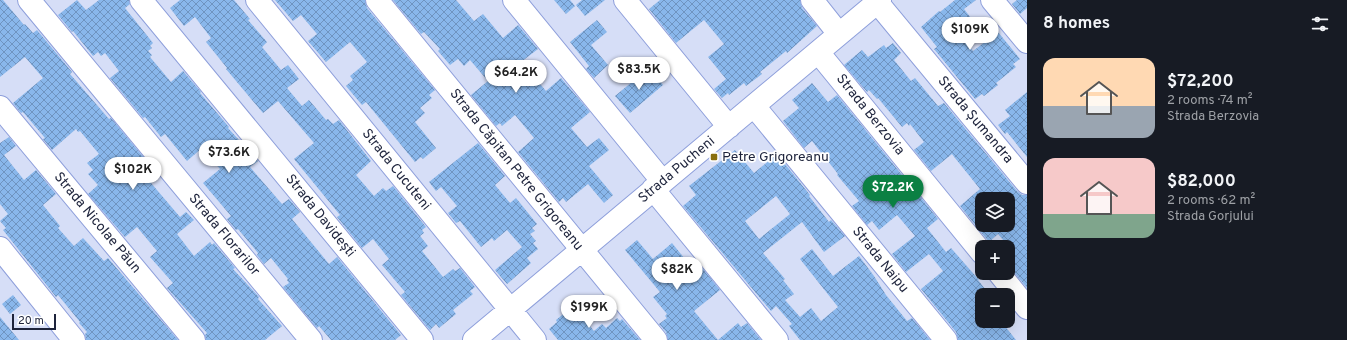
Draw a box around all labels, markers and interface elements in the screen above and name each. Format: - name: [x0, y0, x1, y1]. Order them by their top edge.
- text: 8 homes: [1043, 13, 1110, 35]
- icon: filters: [1309, 13, 1331, 35]
- pin: $109K: [942, 17, 998, 51]
- text: $109K: [951, 22, 989, 38]
- pin: $83.5K: [606, 57, 672, 91]
- pin: $64.2K: [483, 60, 549, 94]
- text: $83.5K: [617, 62, 661, 78]
- text: $64.2K: [494, 65, 538, 81]
- street label: Strada Berzovia: [832, 71, 908, 159]
- text: $72,200: [1167, 71, 1234, 93]
- street label: Strada Șumandra: [934, 73, 1016, 167]
- icon: home: [1075, 74, 1123, 122]
- street label: Strada Căpitan Petre Grigoreanu: [446, 86, 586, 254]
- text: 2 rooms · 74 m²: [1167, 93, 1252, 109]
- text: Strada Berzovia: [1167, 109, 1259, 125]
- street label: Strada Cucuteni: [358, 126, 434, 214]
- street label: Strada Pucheni: [635, 133, 719, 207]
- pin: $73.6K: [196, 140, 262, 174]
- text: $73.6K: [208, 145, 250, 161]
- place label: Petre Grigoreanu: [722, 149, 829, 166]
- marker: Petre Grigoreanu: [709, 152, 719, 162]
- pin: $102K: [105, 157, 161, 191]
- text: $102K: [114, 162, 152, 178]
- street label: Strada Nicolae Păun: [50, 169, 144, 277]
- street label: Strada Davidești: [281, 171, 359, 261]
- text: $82,000: [1167, 171, 1236, 193]
- icon: home: [1075, 174, 1123, 222]
- pin: $72.2K: [860, 175, 926, 209]
- text: $72.2K: [872, 180, 914, 196]
- street label: Strada Florarilor: [185, 190, 264, 280]
- map controls: [975, 192, 1015, 328]
- button: layers: [975, 192, 1015, 232]
- text: 2 rooms · 62 m²: [1167, 193, 1255, 209]
- text: Strada Gorjului: [1167, 209, 1254, 225]
- street label: Strada Naipu: [848, 223, 912, 297]
- button: +: [975, 240, 1015, 280]
- pin: $82K: [653, 257, 701, 291]
- text: $82K: [661, 262, 693, 278]
- button: −: [975, 288, 1015, 328]
- pin: $199K: [561, 295, 617, 329]
- text: $199K: [570, 300, 608, 316]
- scale bar: [12, 312, 56, 331]
- text: 20 m: [18, 314, 44, 328]

